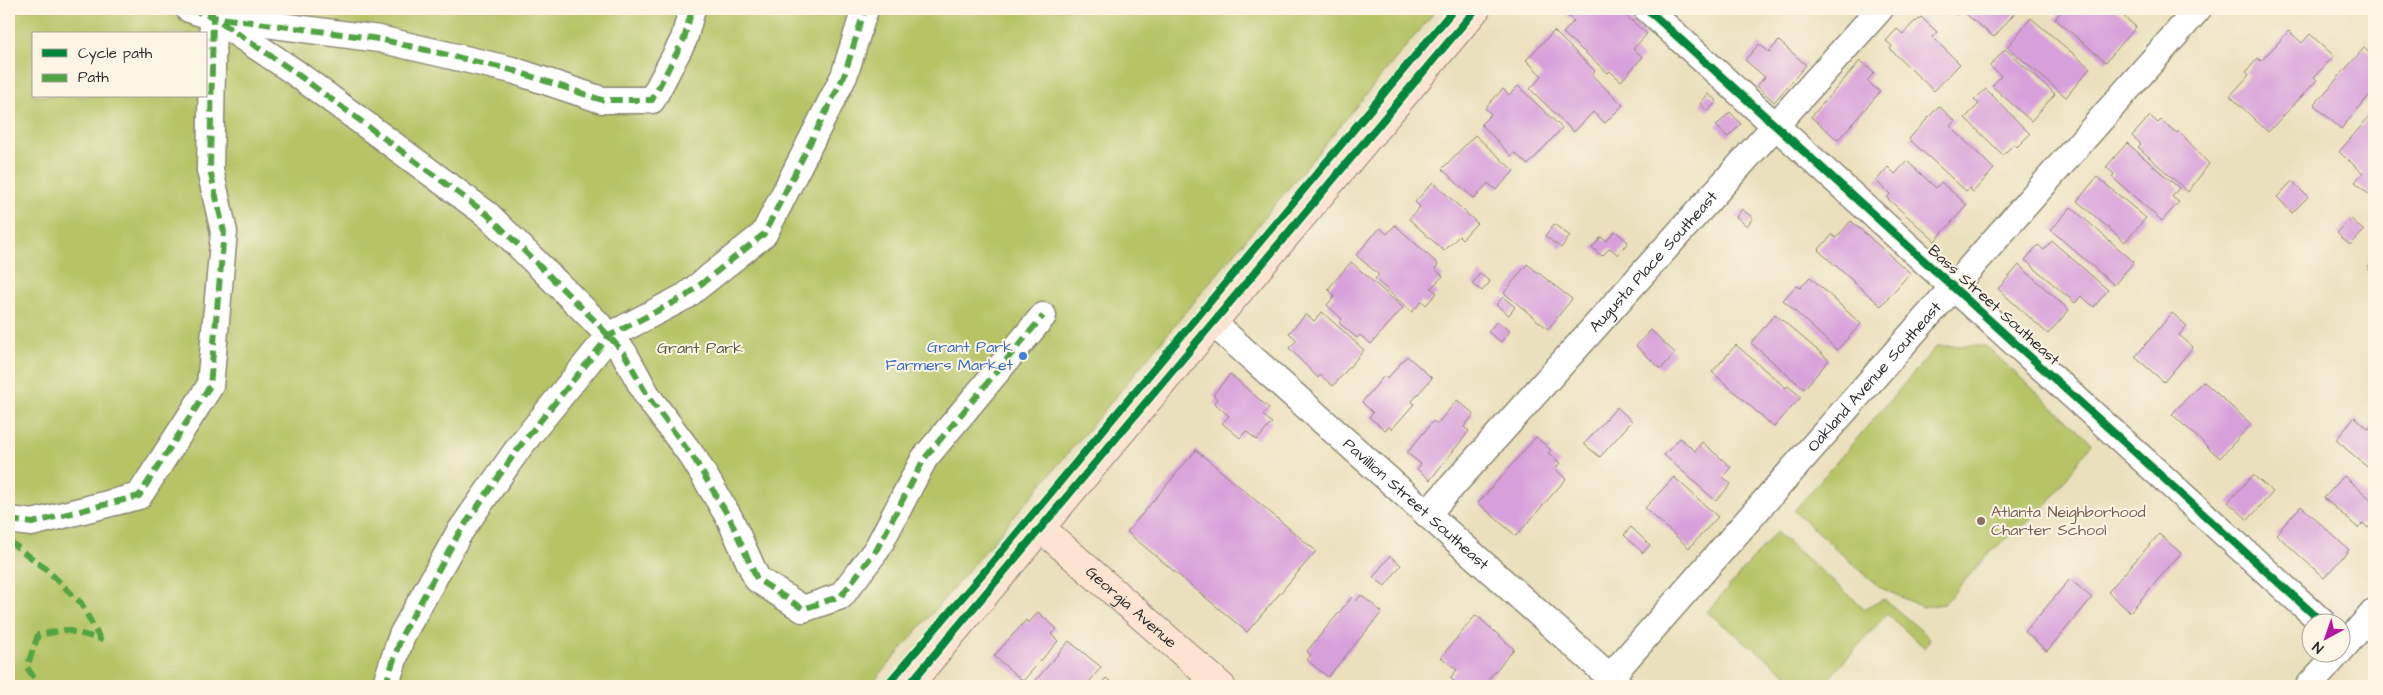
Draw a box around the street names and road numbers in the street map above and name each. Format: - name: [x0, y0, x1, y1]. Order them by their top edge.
- street label: Augusta Place Southeast: [1584, 186, 1723, 337]
- street label: Bass Street Southeast: [1923, 240, 2065, 371]
- street label: Oakland Avenue Southeast: [1802, 296, 1947, 457]
- street label: Pavillion Street Southeast: [1338, 433, 1494, 575]
- street label: Georgia Avenue: [1081, 561, 1182, 654]

